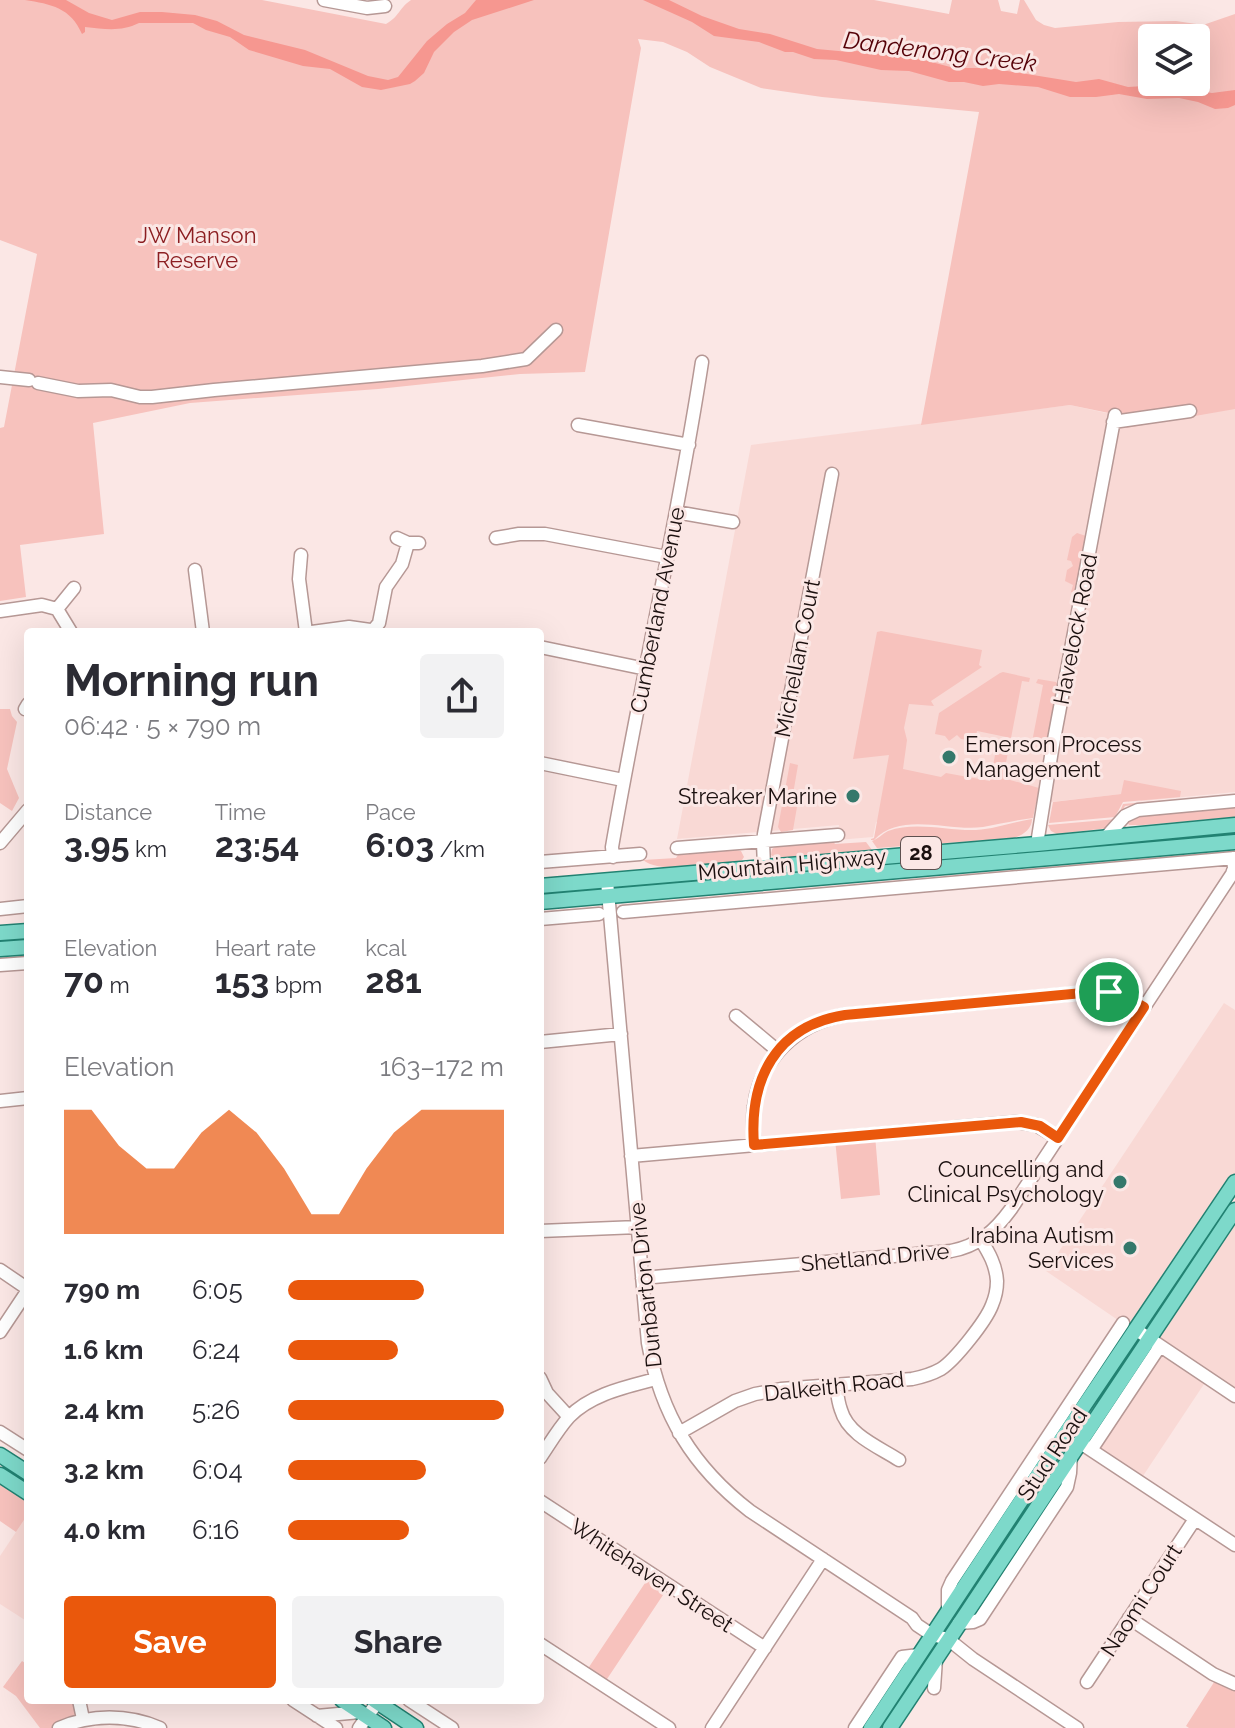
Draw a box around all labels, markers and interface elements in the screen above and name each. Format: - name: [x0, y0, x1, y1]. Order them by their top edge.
- map controls: [1138, 24, 1210, 96]
- button: layers: [1138, 24, 1210, 96]
- water label: Dandenong Creek: [842, 25, 1038, 78]
- park label: JW Manson Reserve: [138, 222, 256, 273]
- street label: Cumberland Avenue: [624, 505, 690, 715]
- street label: Havelock Road: [1048, 551, 1102, 707]
- street label: Michellan Court: [769, 576, 825, 739]
- button: share: [420, 654, 504, 738]
- text: Morning run: [64, 655, 319, 706]
- text: 06:42 · 5 × 790 m: [64, 711, 261, 741]
- place label: Emerson Process Management: [965, 731, 1142, 782]
- marker: Emerson Process Management: [940, 748, 958, 766]
- place label: Streaker Marine: [678, 783, 837, 809]
- marker: Streaker Marine: [844, 787, 862, 805]
- text: Distance: [64, 799, 152, 825]
- text: Time: [215, 799, 266, 825]
- text: Pace: [365, 799, 416, 825]
- text: 3.95: [64, 825, 129, 865]
- text: 23:54: [215, 825, 299, 865]
- text: 6:03: [365, 825, 434, 865]
- text: km: [129, 836, 167, 862]
- text: /km: [434, 836, 485, 862]
- road number: 28: [901, 837, 941, 869]
- street label: Mountain Highway: [697, 843, 887, 885]
- text: Elevation: [64, 935, 157, 961]
- text: Heart rate: [215, 935, 316, 961]
- text: kcal: [365, 935, 406, 961]
- pin: [1075, 958, 1143, 1026]
- text: 70: [64, 961, 104, 1001]
- text: 153: [215, 961, 269, 1001]
- text: 281: [365, 961, 422, 1001]
- icon: arrive: [1087, 970, 1131, 1014]
- text: m: [104, 972, 130, 998]
- text: bpm: [269, 972, 322, 998]
- text: Elevation: [64, 1052, 174, 1082]
- text: 163–172 m: [380, 1052, 504, 1082]
- place label: Councelling and Clinical Psychology: [907, 1156, 1104, 1207]
- marker: Councelling and Clinical Psychology: [1111, 1173, 1129, 1191]
- street label: Dunbarton Drive: [623, 1201, 667, 1369]
- place label: Irabina Autism Services: [970, 1222, 1114, 1273]
- street label: Shetland Drive: [800, 1238, 950, 1276]
- marker: Irabina Autism Services: [1121, 1239, 1139, 1257]
- text: 790 m: [64, 1275, 140, 1305]
- text: 6:05: [192, 1275, 243, 1305]
- text: 1.6 km: [64, 1335, 143, 1365]
- text: 6:24: [192, 1335, 240, 1365]
- street label: Dalkeith Road: [763, 1366, 905, 1406]
- text: 2.4 km: [64, 1395, 144, 1425]
- text: 5:26: [192, 1395, 240, 1425]
- street label: Stud Road: [1012, 1403, 1092, 1505]
- text: 3.2 km: [64, 1455, 144, 1485]
- text: 6:04: [192, 1455, 243, 1485]
- street label: Whitehaven Street: [566, 1513, 739, 1638]
- text: 4.0 km: [64, 1515, 146, 1545]
- text: 6:16: [192, 1515, 239, 1545]
- street label: Naomi Court: [1095, 1538, 1187, 1661]
- button: Save: [64, 1596, 276, 1688]
- button: Share: [292, 1596, 504, 1688]

